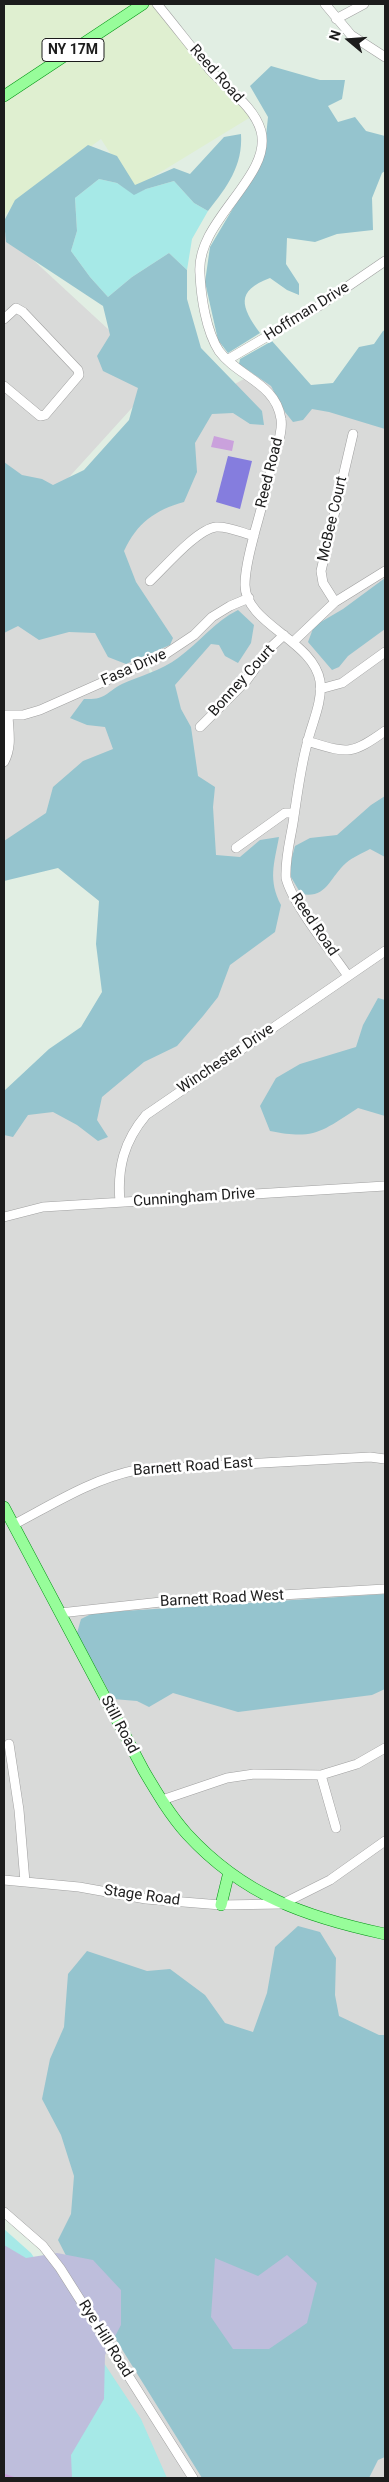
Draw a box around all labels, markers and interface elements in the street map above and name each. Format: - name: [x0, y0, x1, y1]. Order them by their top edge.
- north arrow: [324, 15, 374, 65]
- text: N: [326, 28, 344, 43]
- road number: NY 17M: [42, 38, 104, 62]
- street label: Reed Road: [185, 41, 247, 107]
- street label: Hoffman Drive: [261, 279, 353, 345]
- street label: Reed Road: [253, 436, 287, 510]
- street label: McBee Court: [314, 475, 352, 563]
- street label: Bonney Court: [205, 642, 279, 720]
- street label: Fasa Drive: [99, 646, 169, 690]
- street label: Reed Road: [286, 890, 342, 960]
- street label: Winchester Drive: [174, 1020, 278, 1098]
- street label: Cunningham Drive: [133, 1185, 255, 1211]
- street label: Barnett Road East: [133, 1454, 253, 1480]
- street label: Barnett Road West: [160, 1587, 284, 1611]
- street label: Still Road: [96, 1693, 142, 1757]
- street label: Stage Road: [103, 1882, 181, 1910]
- street label: Rye Hill Road: [74, 2297, 136, 2381]

